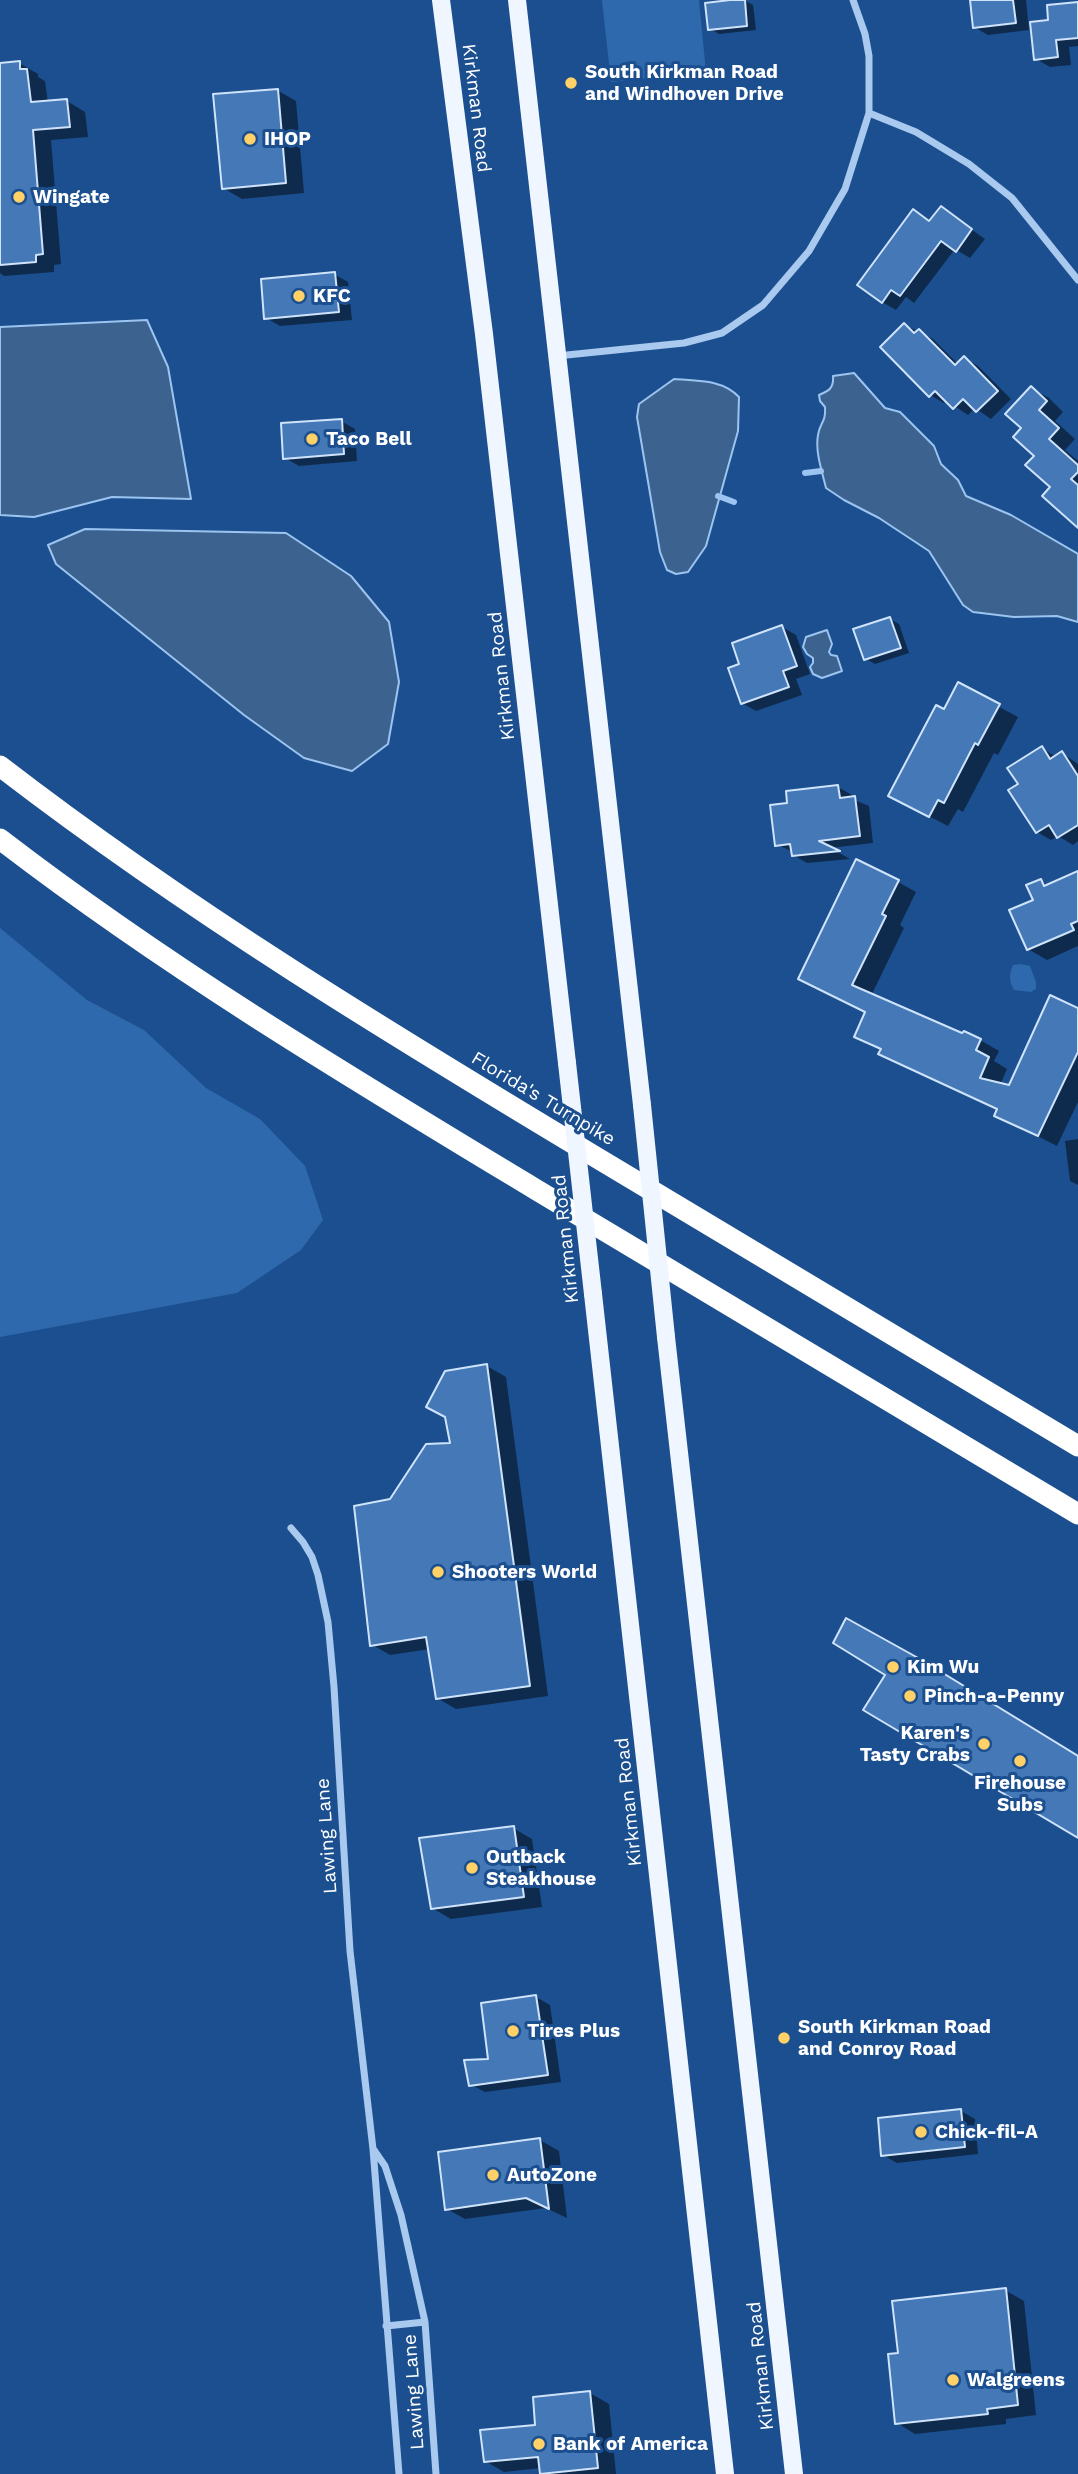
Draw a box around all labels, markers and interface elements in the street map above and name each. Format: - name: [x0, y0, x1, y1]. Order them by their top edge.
- street label: Kirkman Road: [457, 42, 495, 174]
- place label: South Kirkman Road and Windhoven Drive: [585, 61, 784, 105]
- marker: South Kirkman Road and Windhoven Drive: [563, 75, 579, 91]
- place label: IHOP: [264, 128, 311, 150]
- marker: IHOP: [242, 131, 258, 147]
- place label: Wingate: [33, 186, 110, 208]
- marker: Wingate: [11, 189, 27, 205]
- place label: KFC: [313, 285, 351, 307]
- marker: KFC: [291, 288, 307, 304]
- place label: Taco Bell: [326, 428, 412, 450]
- marker: Taco Bell: [304, 431, 320, 447]
- street label: Kirkman Road: [484, 610, 520, 742]
- street label: Florida's Turnpike: [467, 1047, 619, 1151]
- street label: Kirkman Road: [548, 1173, 584, 1305]
- place label: Shooters World: [452, 1561, 597, 1583]
- marker: Shooters World: [430, 1564, 446, 1580]
- place label: Kim Wu: [907, 1656, 979, 1678]
- marker: Kim Wu: [885, 1659, 901, 1675]
- place label: Pinch-a-Penny: [924, 1685, 1064, 1707]
- marker: Pinch-a-Penny: [902, 1688, 918, 1704]
- place label: Karen's Tasty Crabs: [860, 1722, 970, 1766]
- street label: Kirkman Road: [611, 1736, 647, 1868]
- marker: Karen's Tasty Crabs: [976, 1736, 992, 1752]
- marker: Firehouse Subs: [1012, 1753, 1028, 1769]
- place label: Firehouse Subs: [974, 1772, 1066, 1816]
- street label: Lawing Lane: [312, 1777, 342, 1895]
- place label: Outback Steakhouse: [486, 1846, 596, 1890]
- marker: Outback Steakhouse: [464, 1860, 480, 1876]
- place label: South Kirkman Road and Conroy Road: [798, 2016, 991, 2060]
- place label: Tires Plus: [527, 2020, 620, 2042]
- marker: Tires Plus: [505, 2023, 521, 2039]
- marker: South Kirkman Road and Conroy Road: [776, 2030, 792, 2046]
- place label: Chick-fil-A: [935, 2121, 1038, 2143]
- marker: Chick-fil-A: [913, 2124, 929, 2140]
- place label: AutoZone: [507, 2164, 597, 2186]
- marker: AutoZone: [485, 2167, 501, 2183]
- street label: Kirkman Road: [743, 2300, 779, 2432]
- street label: Lawing Lane: [399, 2333, 429, 2451]
- place label: Walgreens: [967, 2369, 1065, 2391]
- marker: Walgreens: [945, 2372, 961, 2388]
- place label: Bank of America: [553, 2433, 708, 2455]
- marker: Bank of America: [531, 2436, 547, 2452]

